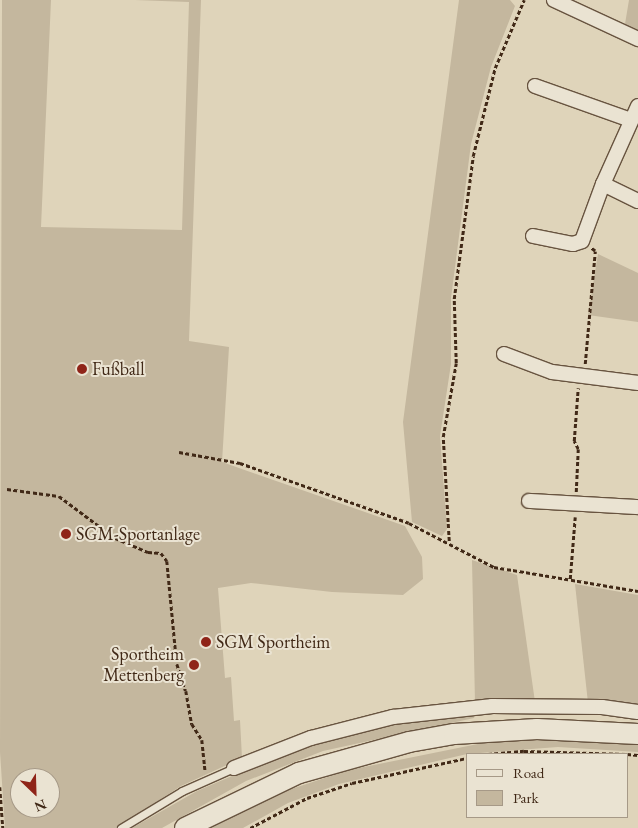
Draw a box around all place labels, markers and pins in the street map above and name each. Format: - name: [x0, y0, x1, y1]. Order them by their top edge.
- place label: Fußball: [92, 358, 145, 380]
- marker: Fußball: [76, 363, 88, 375]
- place label: SGM-Sportanlage: [76, 523, 200, 545]
- marker: SGM-Sportanlage: [60, 528, 72, 540]
- place label: SGM Sportheim: [216, 631, 330, 653]
- marker: SGM Sportheim: [200, 636, 212, 648]
- place label: Sportheim Mettenberg: [103, 644, 184, 686]
- marker: Sportheim Mettenberg: [188, 659, 200, 671]

